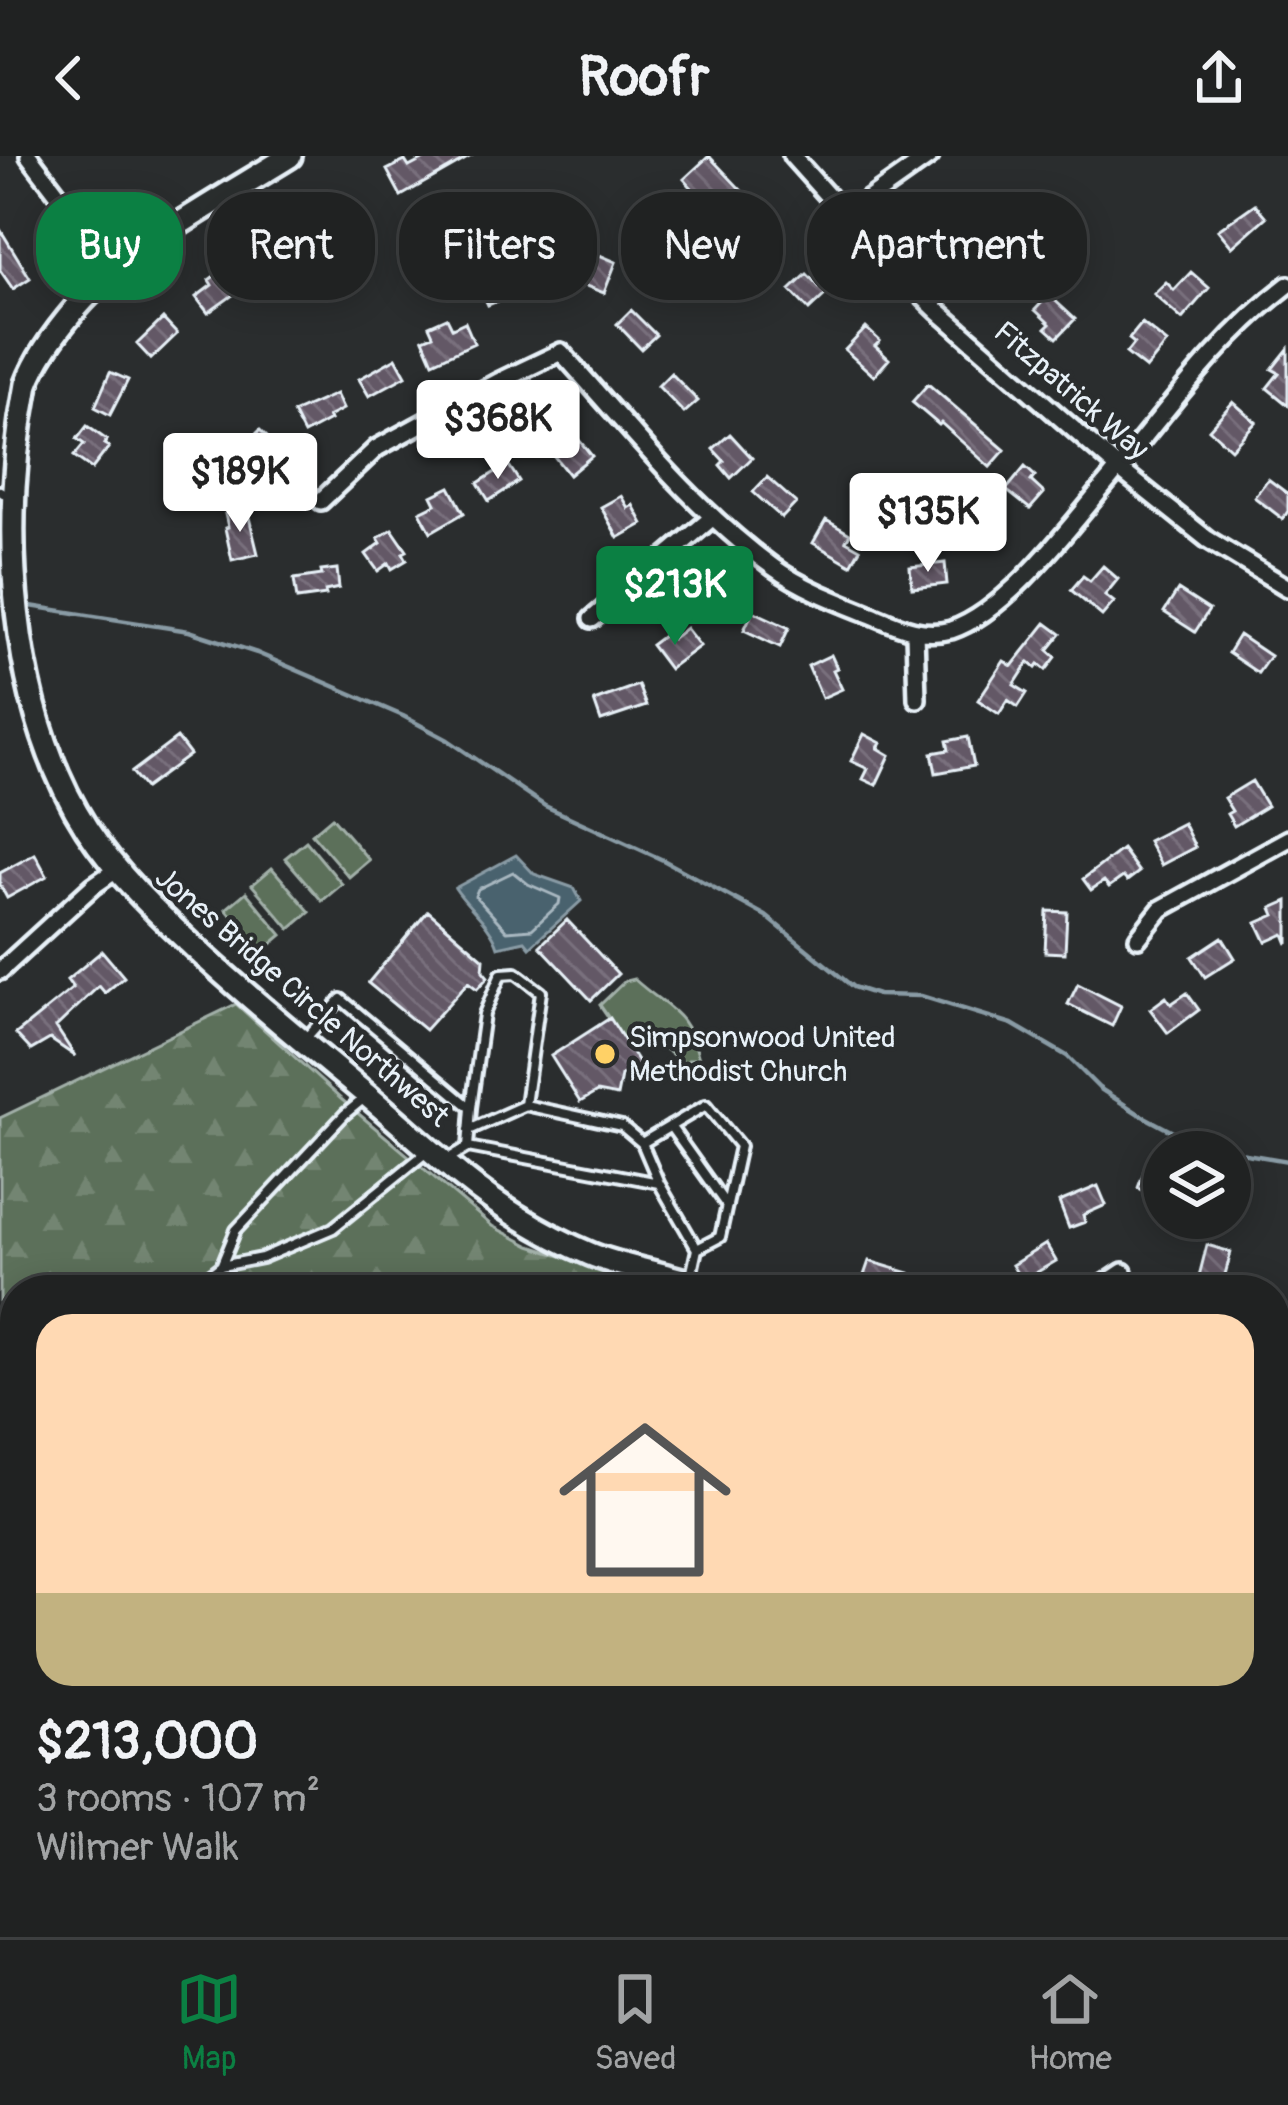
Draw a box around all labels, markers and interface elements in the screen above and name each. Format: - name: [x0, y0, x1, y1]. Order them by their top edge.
- text: Roofr: [579, 44, 709, 112]
- icon: back: [36, 45, 102, 111]
- icon: share: [1186, 45, 1252, 111]
- chip: Buy: [36, 192, 183, 300]
- chip: Rent: [207, 192, 375, 300]
- chip: Filters: [399, 192, 597, 300]
- chip: New: [621, 192, 783, 300]
- chip: Apartment: [807, 192, 1087, 300]
- street label: Fitzpatrick Way: [986, 314, 1156, 468]
- pin: $368K: [414, 380, 582, 482]
- text: $368K: [444, 394, 552, 443]
- pin: $189K: [156, 433, 324, 535]
- text: $189K: [190, 447, 290, 496]
- pin: $135K: [844, 473, 1012, 575]
- text: $135K: [877, 487, 979, 536]
- pin: $213K: [591, 546, 759, 648]
- text: $213K: [623, 560, 727, 609]
- street label: Jones Bridge Circle Northwest: [147, 859, 457, 1135]
- place label: Simpsonwood United Methodist Church: [629, 1019, 896, 1090]
- marker: Simpsonwood United Methodist Church: [592, 1041, 618, 1067]
- map controls: [1143, 1131, 1251, 1239]
- button: layers: [1143, 1131, 1251, 1239]
- icon: home: [537, 1392, 753, 1608]
- text: $213,000: [36, 1710, 258, 1774]
- text: 3 rooms · 107 m²: [36, 1774, 320, 1823]
- text: Wilmer Walk: [36, 1823, 239, 1872]
- tab: Map: [176, 1966, 242, 2079]
- tab: Saved: [594, 1966, 676, 2079]
- tab: Home: [1029, 1966, 1112, 2079]

